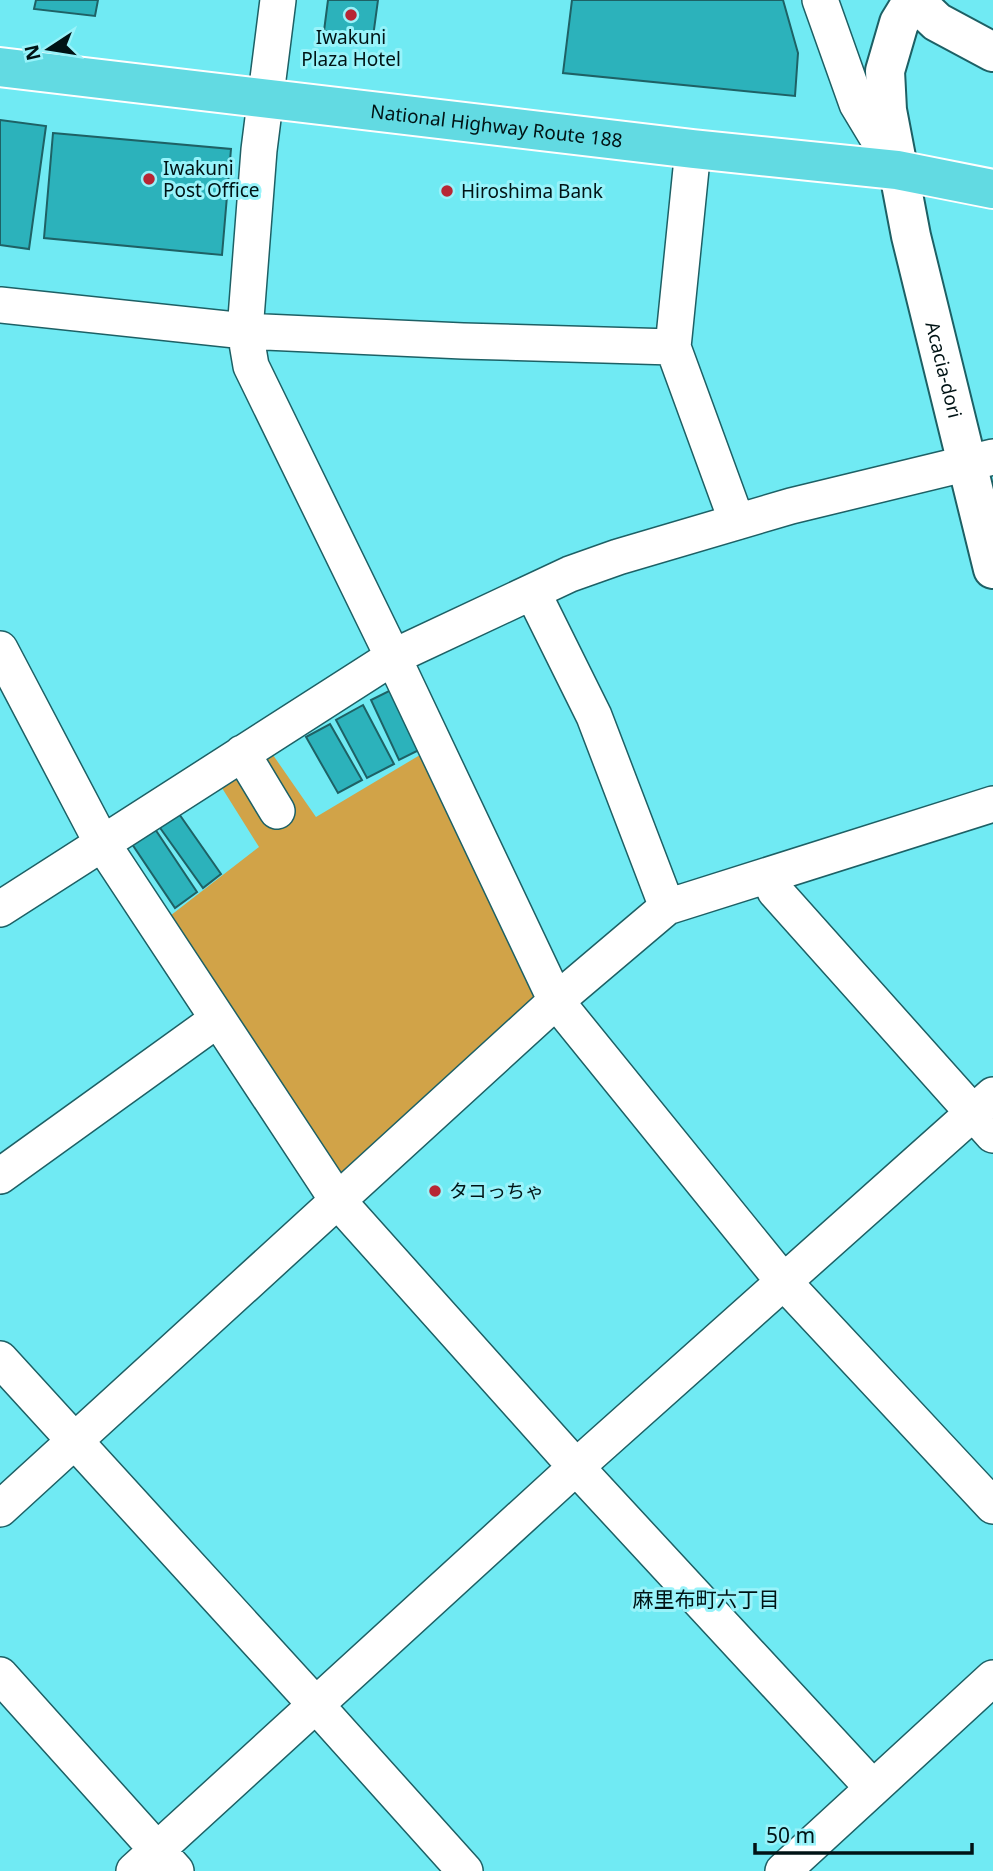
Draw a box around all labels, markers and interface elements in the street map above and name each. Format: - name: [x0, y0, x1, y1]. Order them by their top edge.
- marker: Iwakuni Plaza Hotel: [343, 7, 359, 23]
- north arrow: [14, 14, 84, 84]
- place label: Iwakuni Plaza Hotel: [301, 24, 401, 72]
- text: N: [18, 42, 47, 63]
- street label: National Highway Route 188: [369, 98, 624, 154]
- place label: Iwakuni Post Office: [163, 155, 260, 203]
- marker: Iwakuni Post Office: [141, 171, 157, 187]
- place label: Hiroshima Bank: [461, 178, 603, 204]
- marker: Hiroshima Bank: [439, 183, 455, 199]
- street label: Acacia-dori: [920, 319, 968, 421]
- place label: タコっちゃ: [449, 1178, 544, 1204]
- marker: タコっちゃ: [427, 1183, 443, 1199]
- district label: 麻里布町六丁目: [633, 1585, 780, 1613]
- scale bar: [755, 1812, 972, 1856]
- text: 50 m: [766, 1821, 815, 1849]

